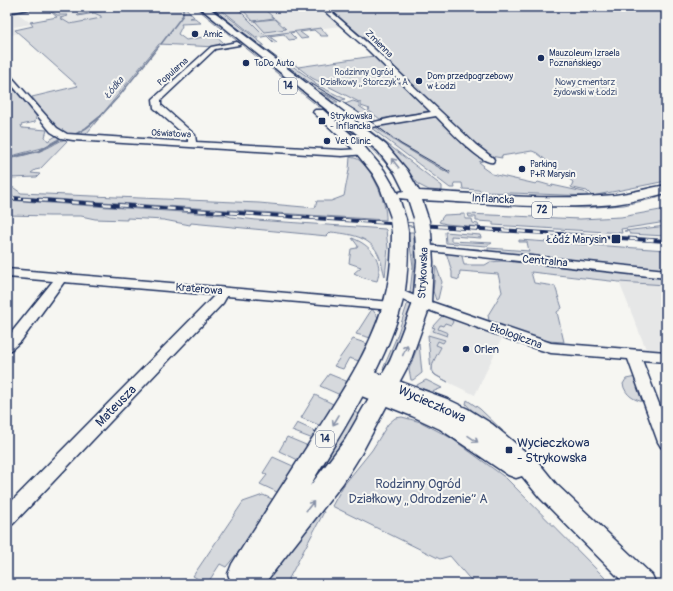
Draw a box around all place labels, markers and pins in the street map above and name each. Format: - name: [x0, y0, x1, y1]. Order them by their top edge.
- marker: Amic: [190, 29, 200, 39]
- place label: Amic: [203, 29, 223, 40]
- place label: Mauzoleum Izraela Poznańskiego: [549, 48, 620, 69]
- marker: Mauzoleum Izraela Poznańskiego: [536, 53, 546, 63]
- marker: ToDo Auto: [241, 58, 251, 68]
- place label: ToDo Auto: [254, 58, 294, 69]
- place label: Dom przedpogrzebowy w Łodzi: [427, 71, 513, 92]
- marker: Dom przedpogrzebowy w Łodzi: [414, 76, 424, 86]
- place label: Strykowska - Inflancka: [330, 111, 372, 132]
- marker: Strykowska - Inflancka: [317, 116, 327, 126]
- marker: Vet Clinic: [322, 136, 332, 146]
- place label: Vet Clinic: [335, 136, 371, 147]
- place label: Parking P+R Marysin: [530, 159, 576, 180]
- marker: Parking P+R Marysin: [517, 164, 527, 174]
- place label: Łódź Marysin: [546, 233, 607, 246]
- marker: Łódź Marysin: [610, 233, 622, 245]
- place label: Orlen: [474, 343, 499, 356]
- marker: Orlen: [461, 344, 471, 354]
- place label: Wycieczkowa - Strykowska: [517, 435, 589, 466]
- marker: Wycieczkowa - Strykowska: [504, 445, 514, 455]

